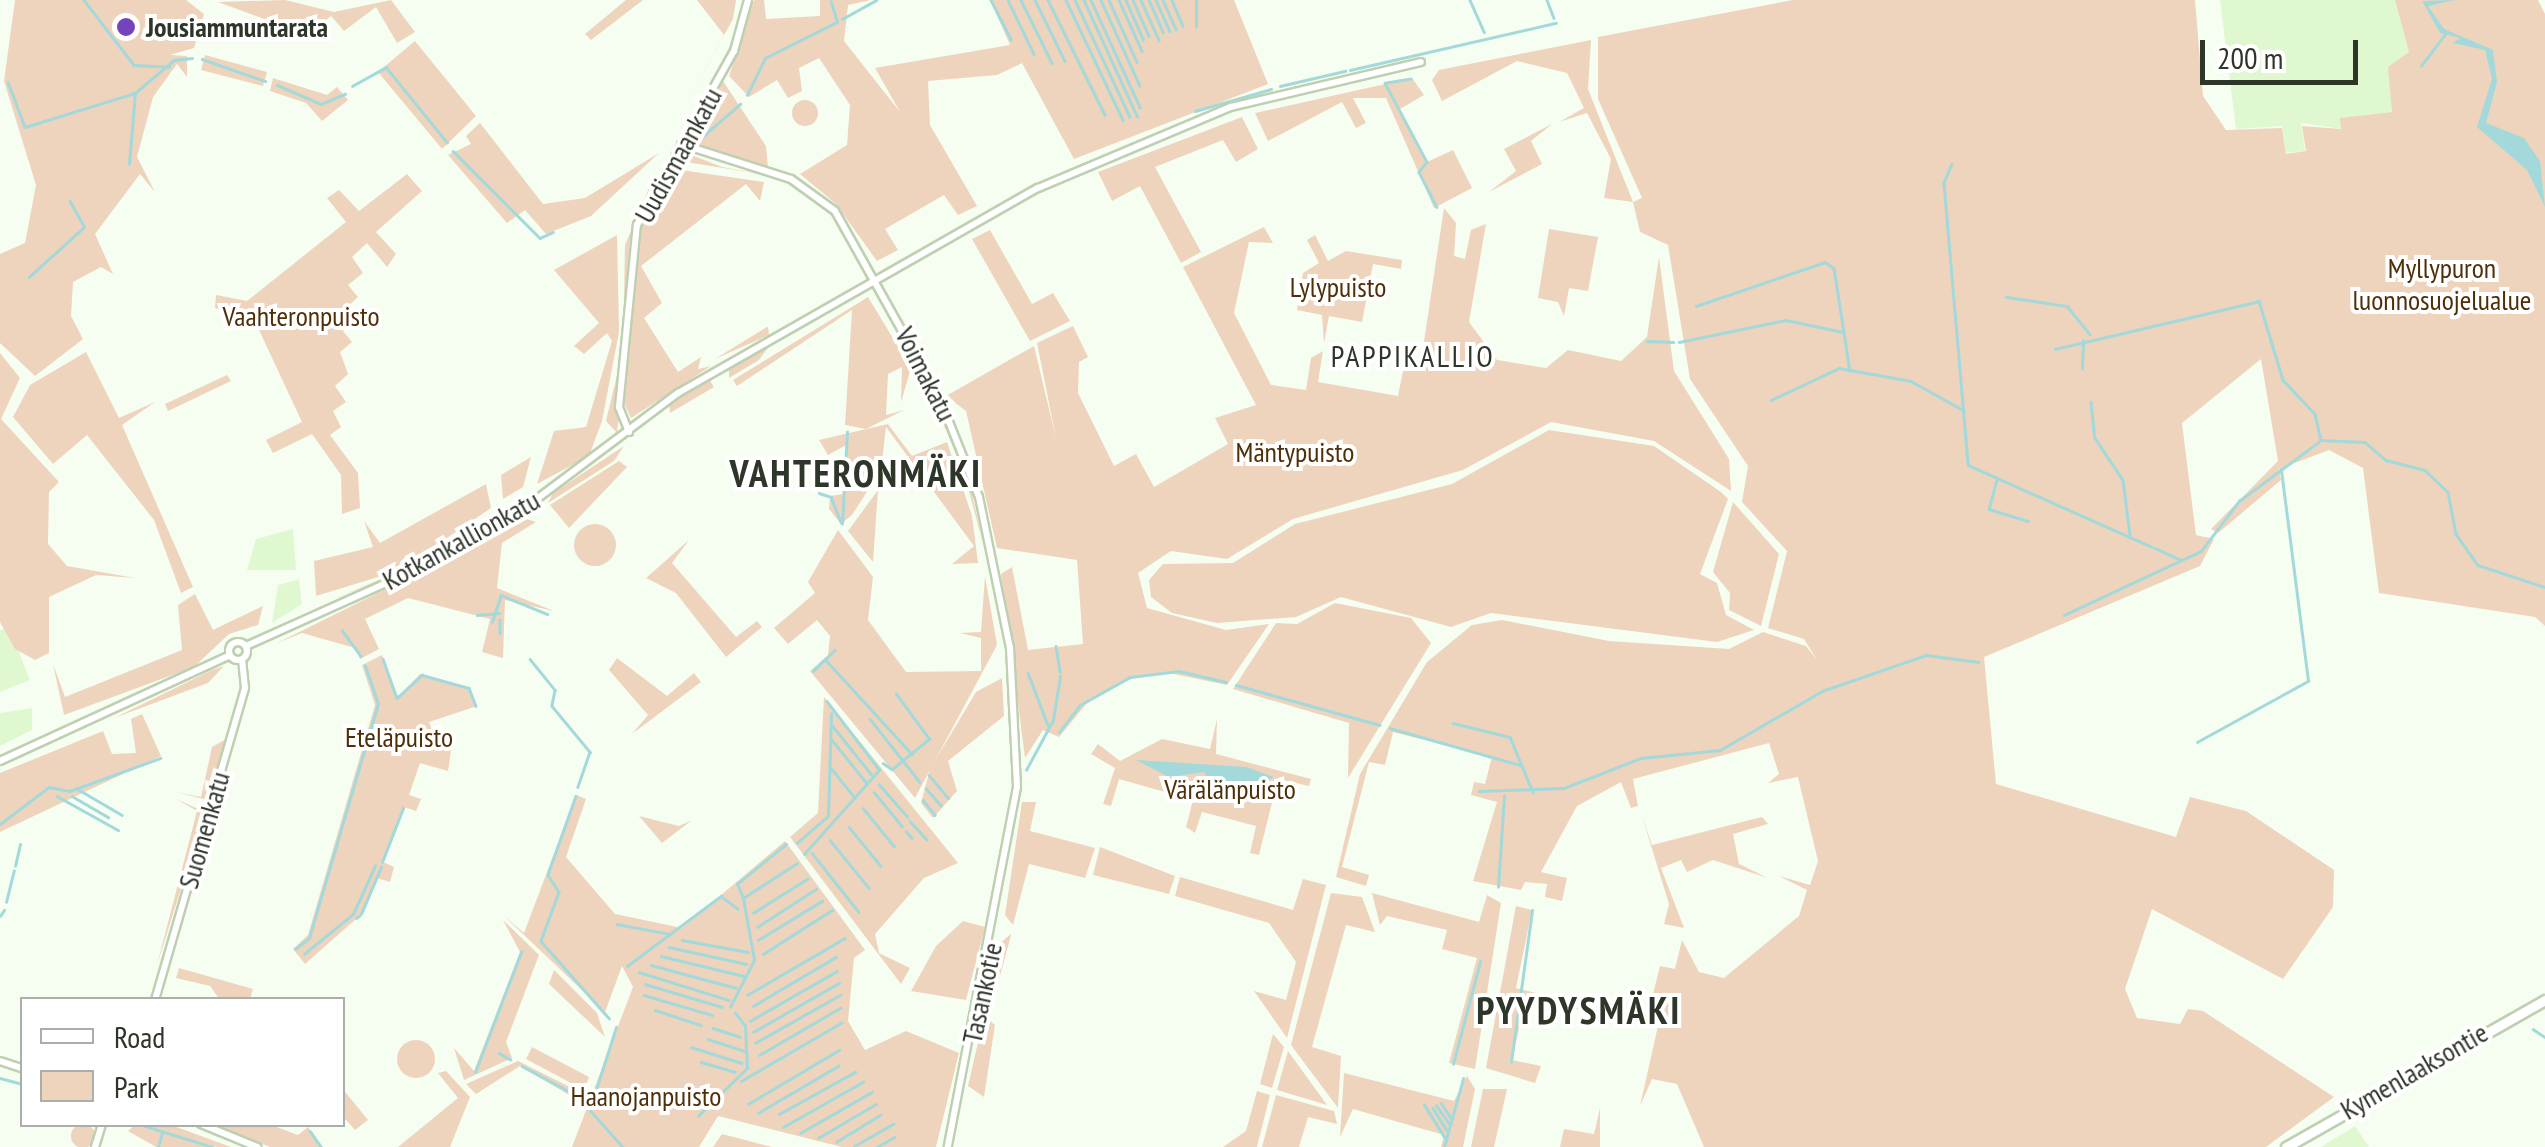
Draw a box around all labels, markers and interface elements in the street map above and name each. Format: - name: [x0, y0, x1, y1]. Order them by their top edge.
- place label: Jousiammuntarata: [146, 10, 328, 44]
- marker: Jousiammuntarata: [115, 16, 137, 38]
- scale bar: [2205, 20, 2362, 82]
- text: 200 m: [2217, 38, 2283, 77]
- street label: Uudismaankatu: [627, 82, 729, 228]
- park label: Myllypuron luonnosuojelualue: [2353, 251, 2531, 317]
- park label: Lylypuisto: [1290, 270, 1386, 304]
- park label: Vaahteronpuisto: [222, 299, 380, 333]
- street label: Voimakatu: [888, 321, 964, 427]
- district label: PAPPIKALLIO: [1331, 338, 1495, 374]
- park label: Mäntypuisto: [1236, 435, 1354, 469]
- district label: VAHTERONMÄKI: [729, 450, 983, 496]
- street label: Kotkankallionkatu: [377, 483, 545, 597]
- park label: Eteläpuisto: [345, 720, 453, 754]
- street label: Suomenkatu: [171, 768, 237, 892]
- park label: Värälänpuisto: [1164, 772, 1296, 806]
- street label: Tasankotie: [955, 939, 1009, 1047]
- district label: PYYDYSMÄKI: [1476, 987, 1682, 1033]
- legend: [20, 997, 345, 1127]
- street label: Kymenlaaksontie: [2335, 1015, 2493, 1127]
- text: Road: [114, 1017, 165, 1056]
- text: Park: [114, 1067, 159, 1106]
- park label: Haanojanpuisto: [571, 1079, 721, 1113]

